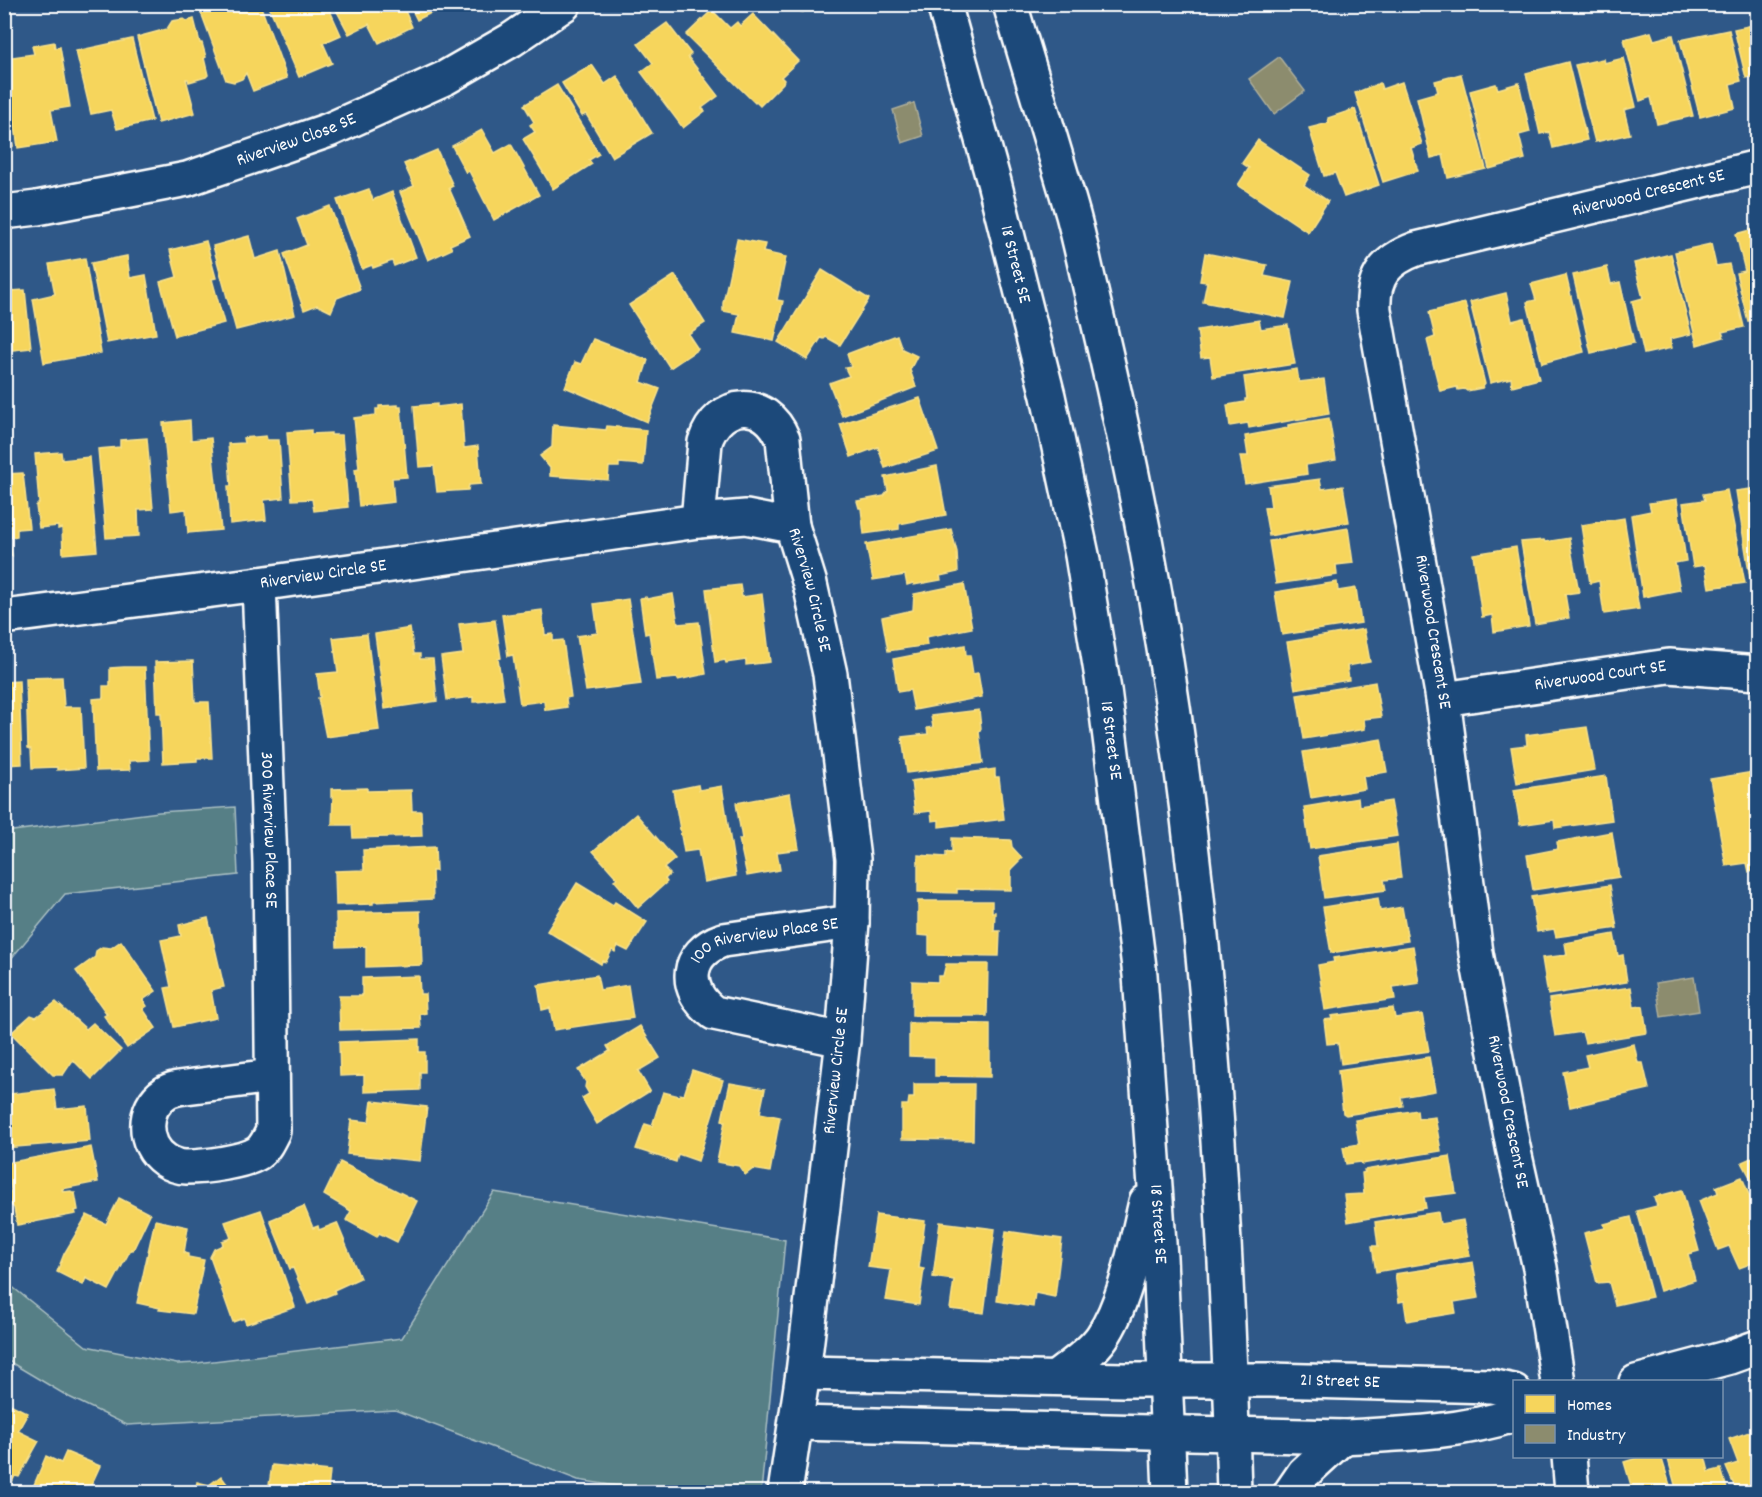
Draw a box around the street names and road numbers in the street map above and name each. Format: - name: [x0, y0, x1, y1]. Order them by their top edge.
- street label: Riverview Close SE: [233, 107, 360, 173]
- street label: Riverwood Crescent SE: [1570, 163, 1727, 224]
- street label: 18 Street SE: [993, 223, 1037, 306]
- street label: Riverview Circle SE: [781, 525, 837, 654]
- street label: Riverview Circle SE: [258, 553, 388, 596]
- street label: Riverwood Crescent SE: [1407, 553, 1457, 711]
- street label: Riverwood Court SE: [1533, 654, 1668, 698]
- street label: 18 Street SE: [1093, 700, 1128, 782]
- street label: 300 Riverview Place SE: [253, 751, 283, 908]
- street label: 100 Riverview Place SE: [684, 912, 840, 968]
- street label: Riverview Circle SE: [818, 1006, 856, 1136]
- street label: Riverwood Crescent SE: [1480, 1033, 1534, 1191]
- street label: 18 Street SE: [1142, 1184, 1173, 1264]
- street label: 21 Street SE: [1300, 1368, 1380, 1395]

